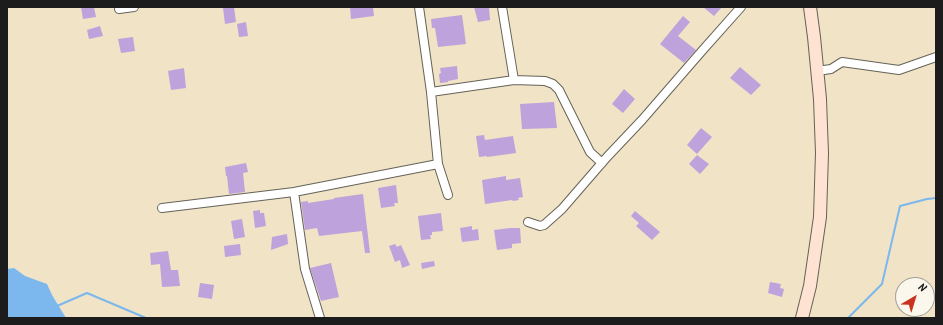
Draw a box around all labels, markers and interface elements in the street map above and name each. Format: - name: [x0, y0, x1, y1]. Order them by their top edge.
- north arrow: [895, 277, 935, 317]
- text: N: [913, 279, 930, 298]

